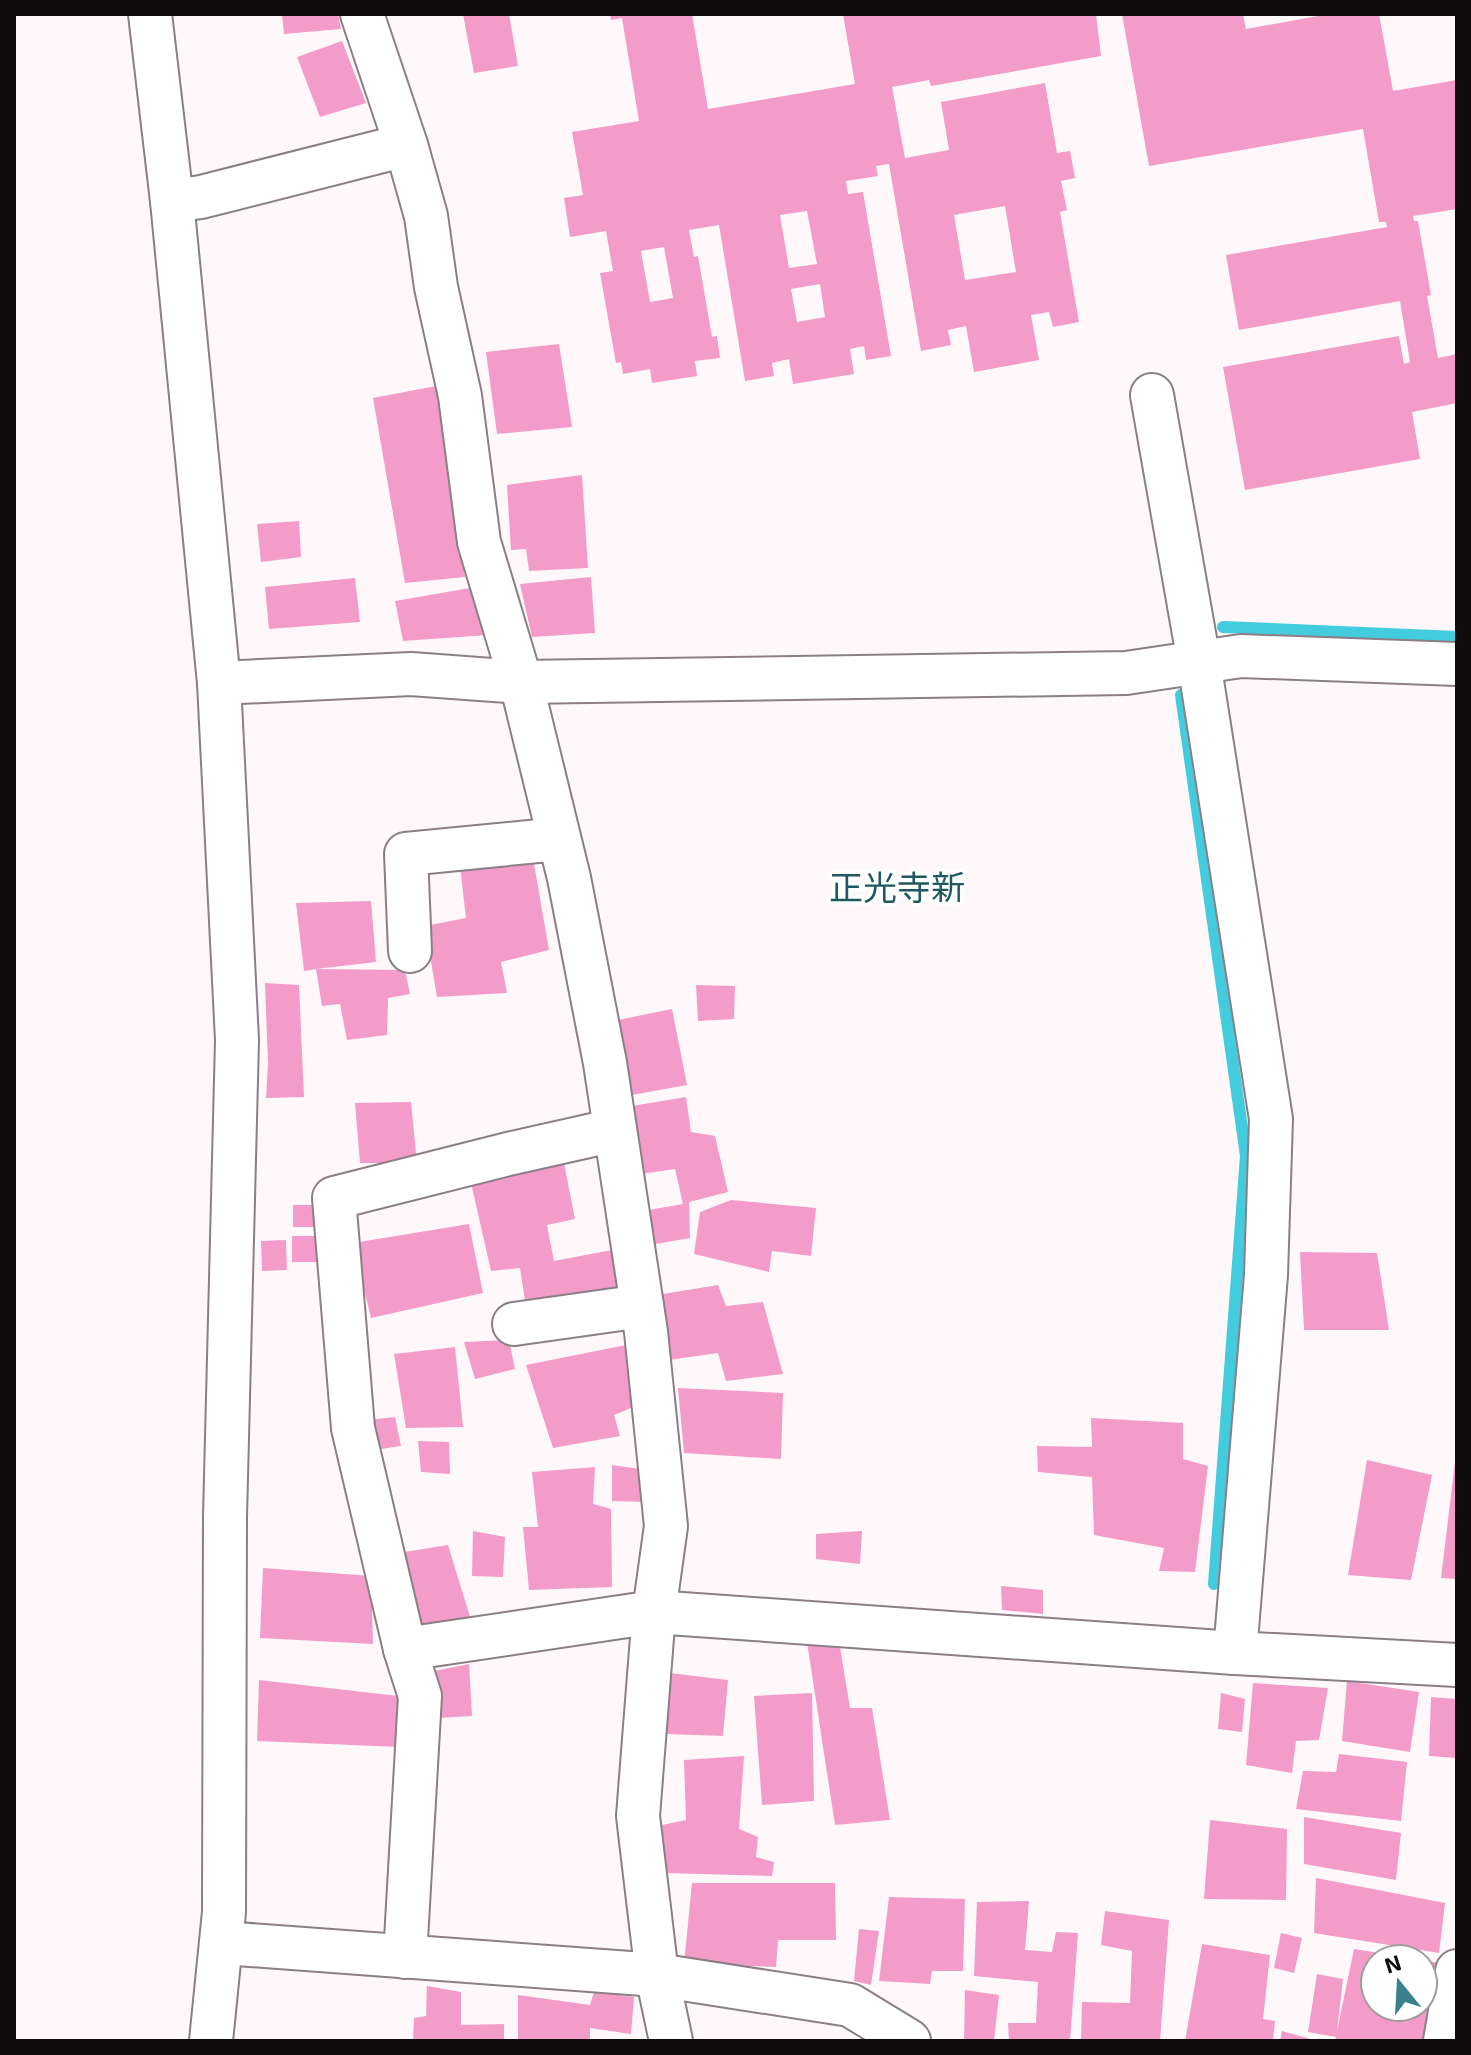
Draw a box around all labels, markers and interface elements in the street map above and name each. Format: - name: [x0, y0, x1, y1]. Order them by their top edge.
- district label: 正光寺新: [829, 866, 965, 907]
- north arrow: [1359, 1943, 1439, 2023]
- text: N: [1381, 1948, 1404, 1978]

